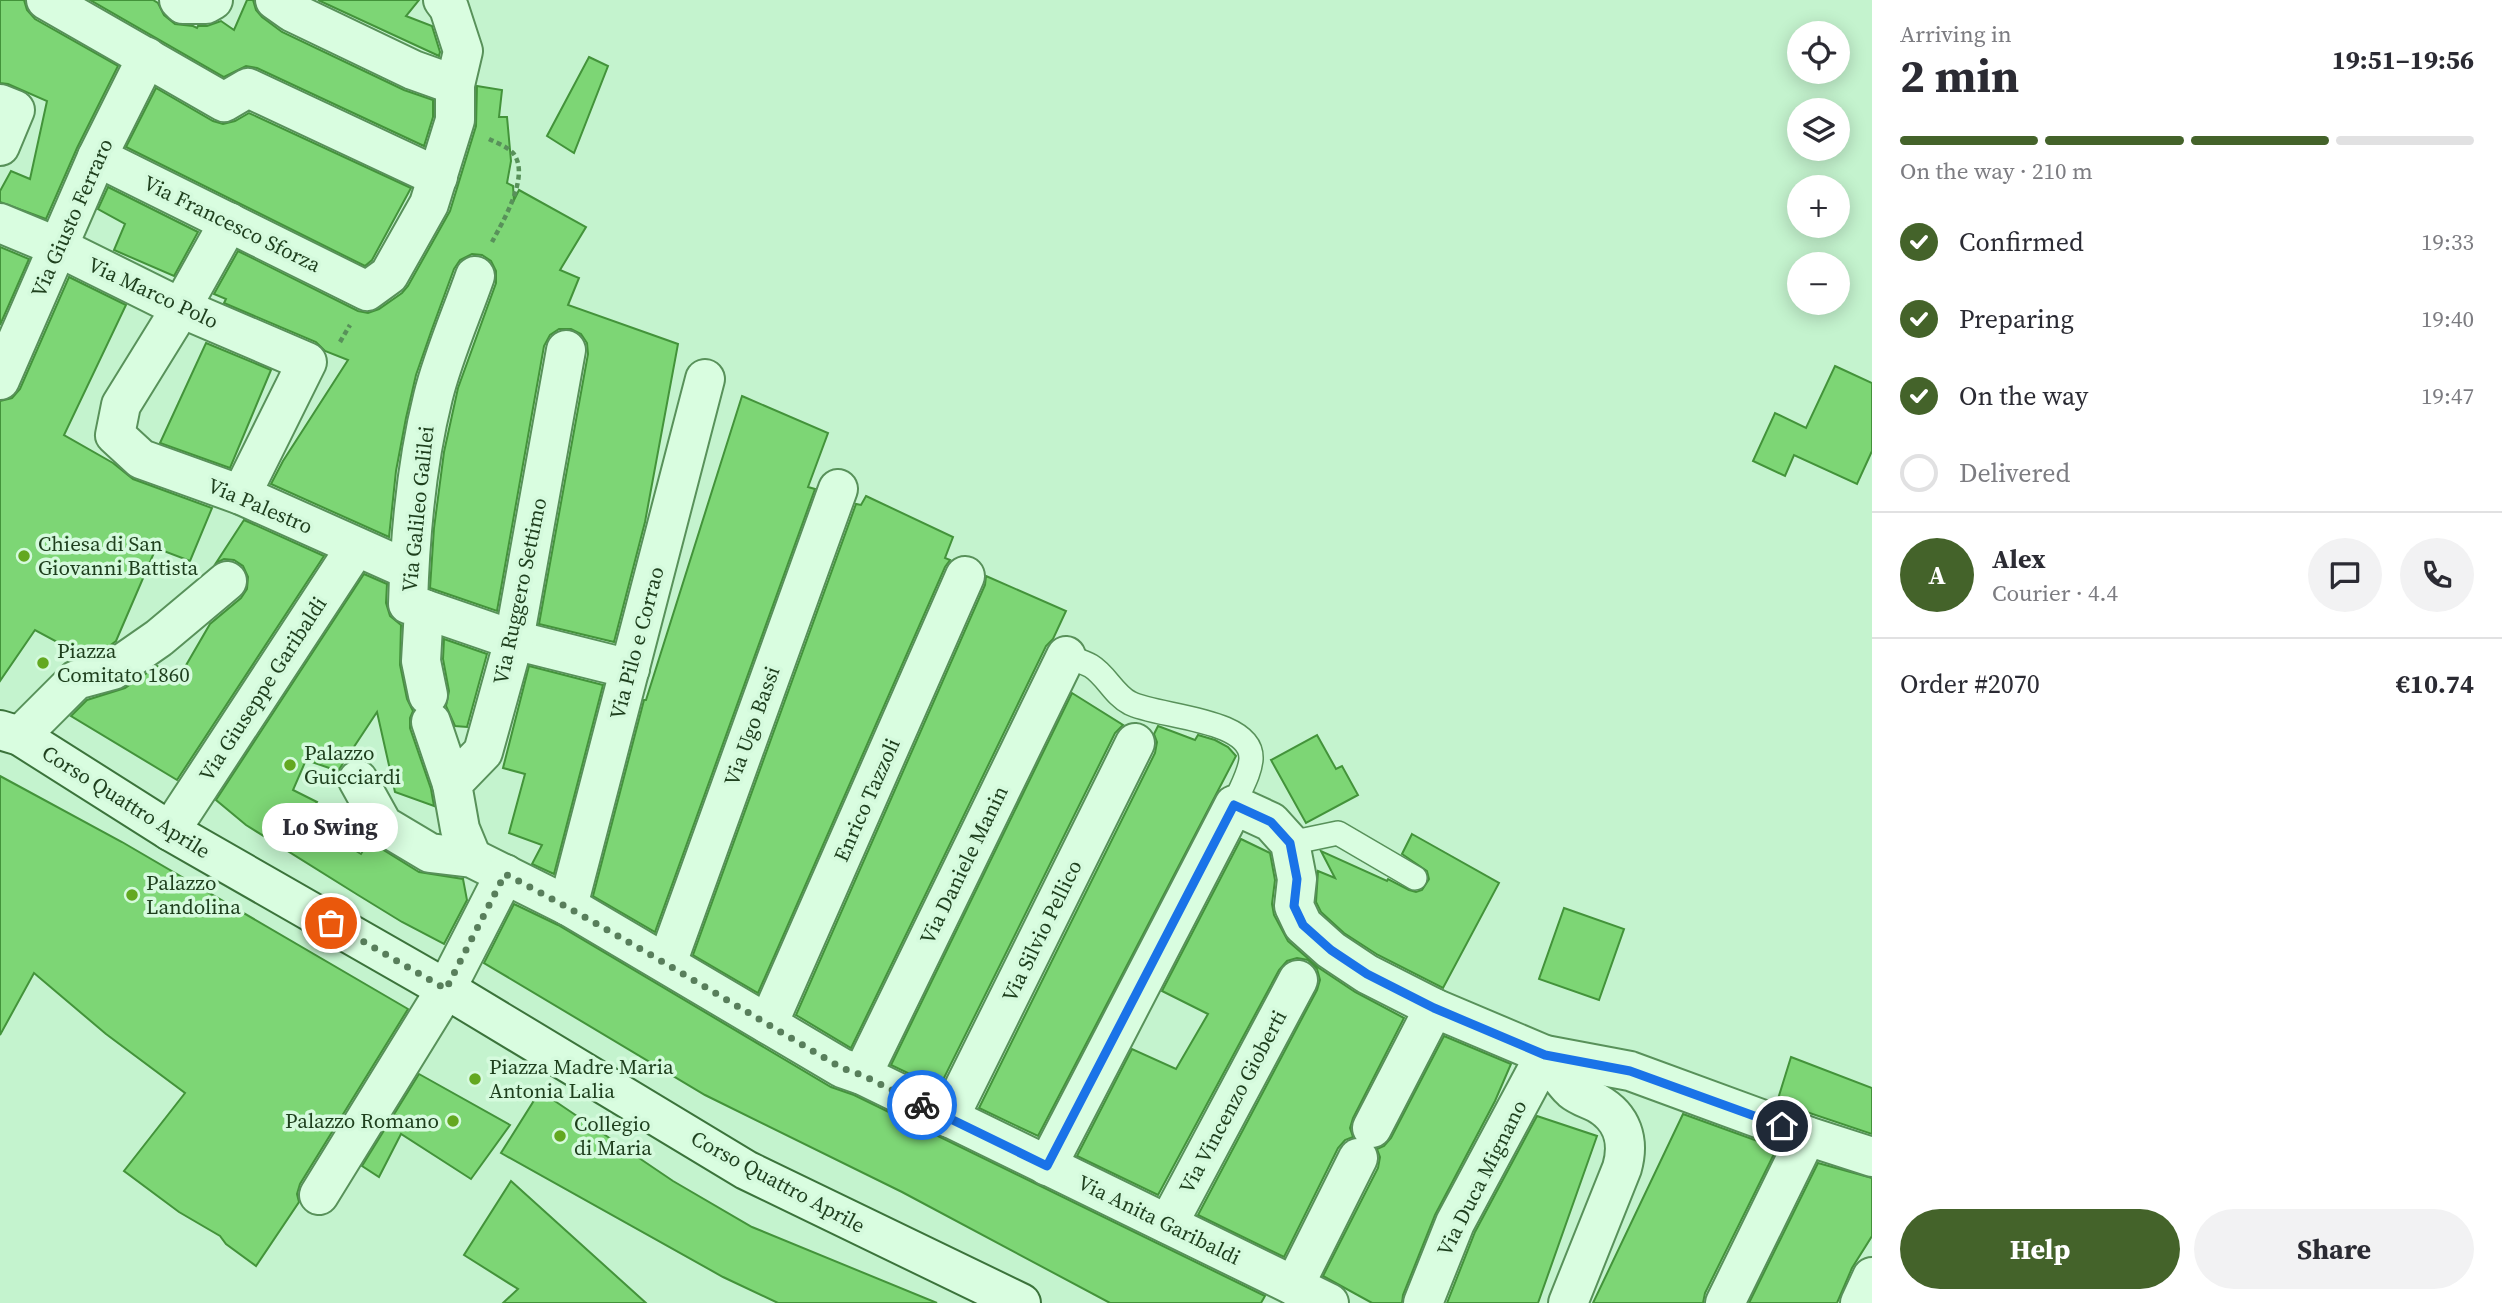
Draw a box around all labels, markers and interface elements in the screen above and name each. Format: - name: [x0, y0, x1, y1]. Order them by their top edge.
- text: Arriving in: [1900, 18, 2012, 50]
- map controls: [1787, 21, 1850, 315]
- button: locate: [1787, 21, 1850, 84]
- text: 19:51–19:56: [2332, 42, 2474, 78]
- text: 2 min: [1900, 44, 2019, 107]
- button: layers: [1787, 98, 1850, 161]
- street label: Via Giusto Ferraro: [24, 134, 120, 302]
- text: On the way · 210 m: [1900, 155, 2093, 187]
- street label: Via Francesco Sforza: [139, 168, 326, 279]
- button: +: [1787, 175, 1850, 238]
- icon: check: [1900, 223, 1938, 261]
- text: Confirmed: [1959, 224, 2084, 260]
- text: 19:33: [2421, 226, 2474, 258]
- street label: Via Marco Polo: [83, 250, 223, 335]
- button: −: [1787, 252, 1850, 315]
- icon: check: [1900, 300, 1938, 338]
- text: Preparing: [1959, 301, 2074, 337]
- text: 19:40: [2421, 303, 2474, 335]
- icon: check: [1900, 377, 1938, 415]
- text: On the way: [1959, 378, 2088, 414]
- text: 19:47: [2421, 380, 2474, 412]
- street label: Via Galileo Galilei: [394, 424, 441, 594]
- text: Delivered: [1959, 455, 2070, 491]
- street label: Via Palestro: [203, 470, 317, 541]
- street label: Via Ruggero Settimo: [486, 495, 553, 687]
- place label: Chiesa di San Giovanni Battista: [38, 529, 198, 582]
- button: chat: [2308, 538, 2382, 612]
- button: phone: [2400, 538, 2474, 612]
- text: Alex: [1992, 541, 2046, 577]
- marker: Chiesa di San Giovanni Battista: [16, 548, 32, 564]
- text: A: [1928, 557, 1946, 593]
- street label: Via Pilo e Corrao: [602, 563, 671, 722]
- text: Courier · 4.4: [1992, 577, 2118, 609]
- street label: Via Giuseppe Garibaldi: [192, 591, 333, 787]
- place label: Piazza Comitato 1860: [57, 636, 190, 689]
- marker: Piazza Comitato 1860: [35, 655, 51, 671]
- street label: Via Ugo Bassi: [716, 662, 787, 790]
- text: Order #2070: [1900, 666, 2040, 702]
- text: €10.74: [2396, 666, 2474, 702]
- street label: Enrico Tazzoli: [826, 733, 907, 866]
- street label: Corso Quattro Aprile: [37, 738, 216, 865]
- place label: Palazzo Guicciardi: [304, 738, 401, 791]
- marker: Palazzo Guicciardi: [282, 757, 298, 773]
- street label: Via Daniele Manin: [913, 780, 1015, 949]
- callout: Lo Swing: [263, 804, 399, 853]
- text: Lo Swing: [282, 811, 378, 843]
- street label: Via Silvio Pellico: [995, 855, 1088, 1007]
- place label: Palazzo Landolina: [146, 868, 241, 921]
- marker: Palazzo Landolina: [124, 887, 140, 903]
- pin: [301, 893, 361, 953]
- icon: bag: [312, 904, 350, 942]
- street label: Via Vincenzo Gioberti: [1172, 1005, 1293, 1199]
- place label: Piazza Madre Maria Antonia Lalia: [489, 1052, 674, 1105]
- courier: [887, 1070, 957, 1140]
- marker: Piazza Madre Maria Antonia Lalia: [467, 1071, 483, 1087]
- icon: bike: [903, 1086, 941, 1124]
- street label: Via Duca Mignano: [1430, 1095, 1533, 1261]
- pin: [1752, 1096, 1812, 1156]
- place label: Palazzo Romano: [285, 1106, 439, 1135]
- icon: home: [1763, 1107, 1801, 1145]
- place label: Collegio di Maria: [574, 1109, 652, 1162]
- marker: Palazzo Romano: [445, 1113, 461, 1129]
- street label: Corso Quattro Aprile: [686, 1123, 870, 1240]
- marker: Collegio di Maria: [552, 1128, 568, 1144]
- street label: Via Anita Garibaldi: [1073, 1168, 1246, 1272]
- button: Help: [1900, 1209, 2180, 1289]
- button: Share: [2194, 1209, 2474, 1289]

